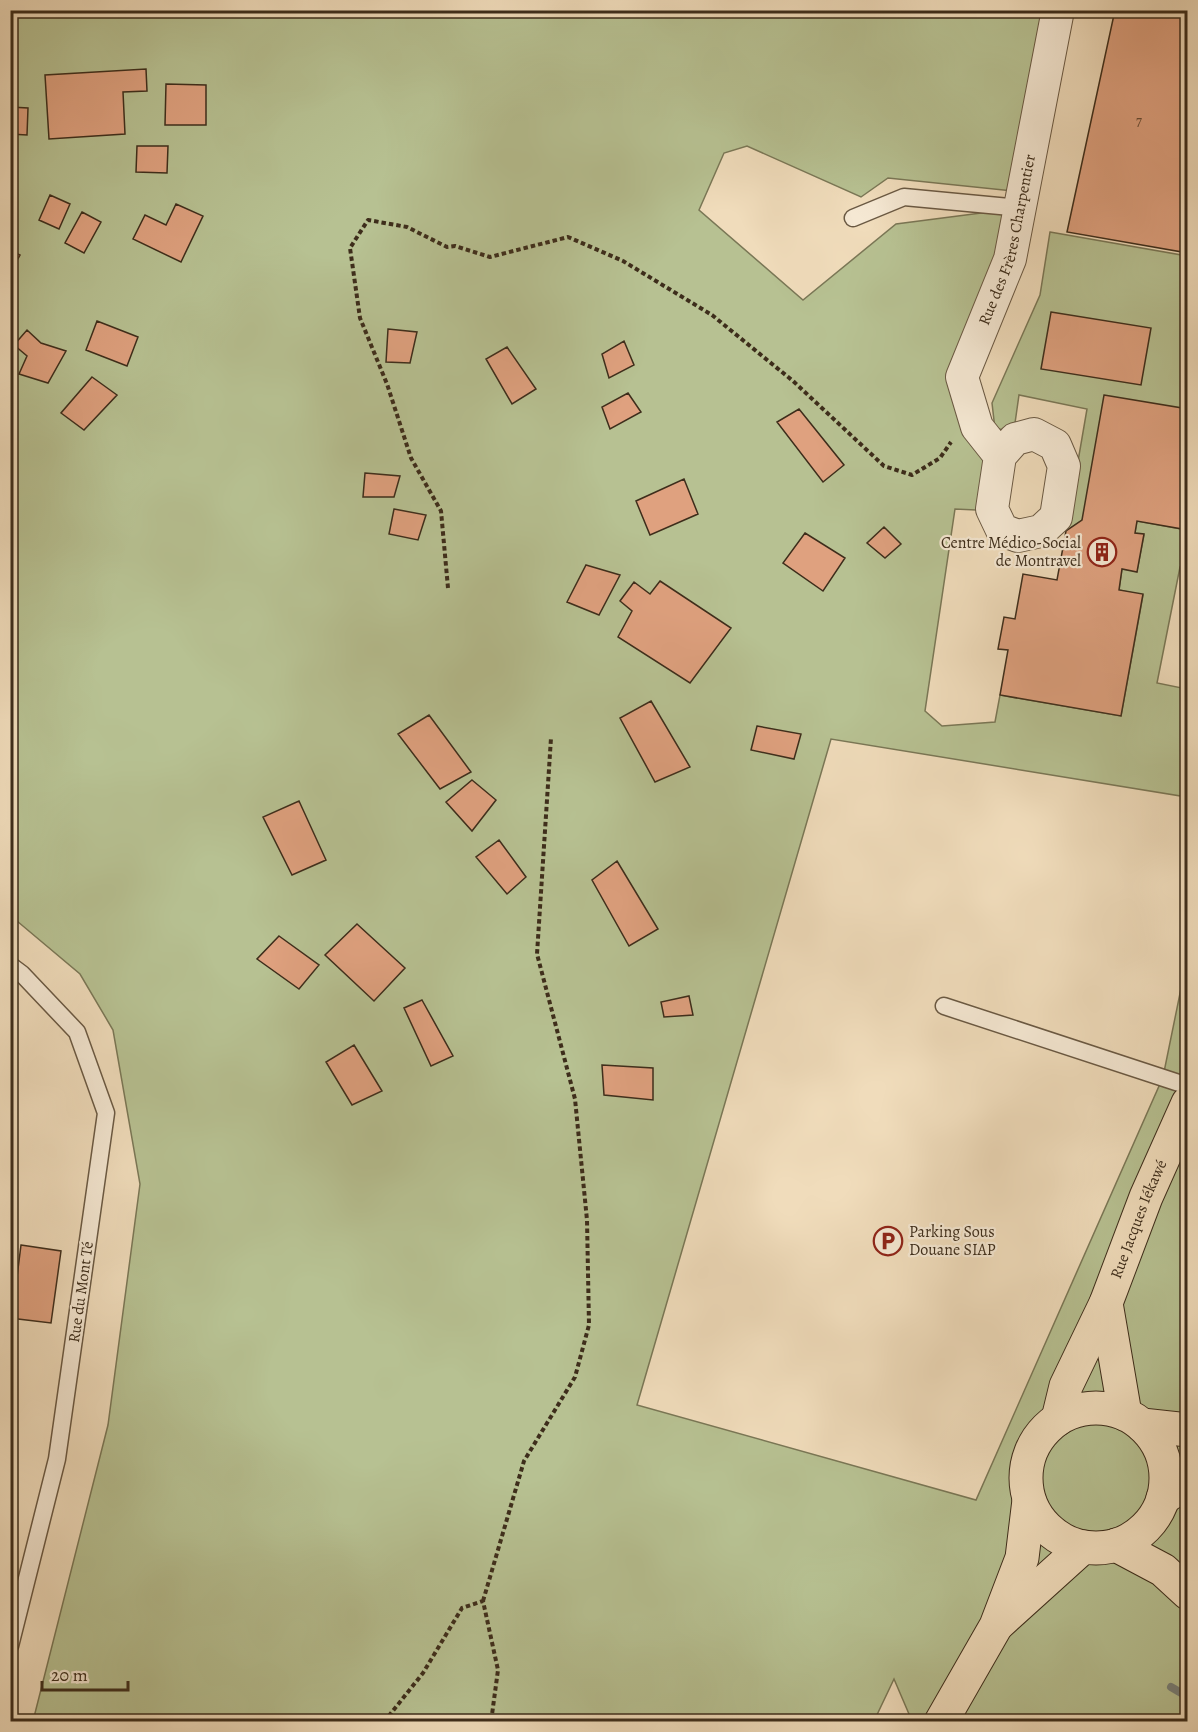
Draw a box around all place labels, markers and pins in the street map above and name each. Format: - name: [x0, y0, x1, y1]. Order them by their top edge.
- place label: Centre Médico-Social de Montravel: [941, 532, 1081, 572]
- building icon: Centre Médico-Social de Montravel: [1086, 536, 1118, 568]
- place label: Parking Sous Douane SIAP: [909, 1221, 996, 1261]
- parking icon: Parking Sous Douane SIAP: [872, 1225, 904, 1257]

